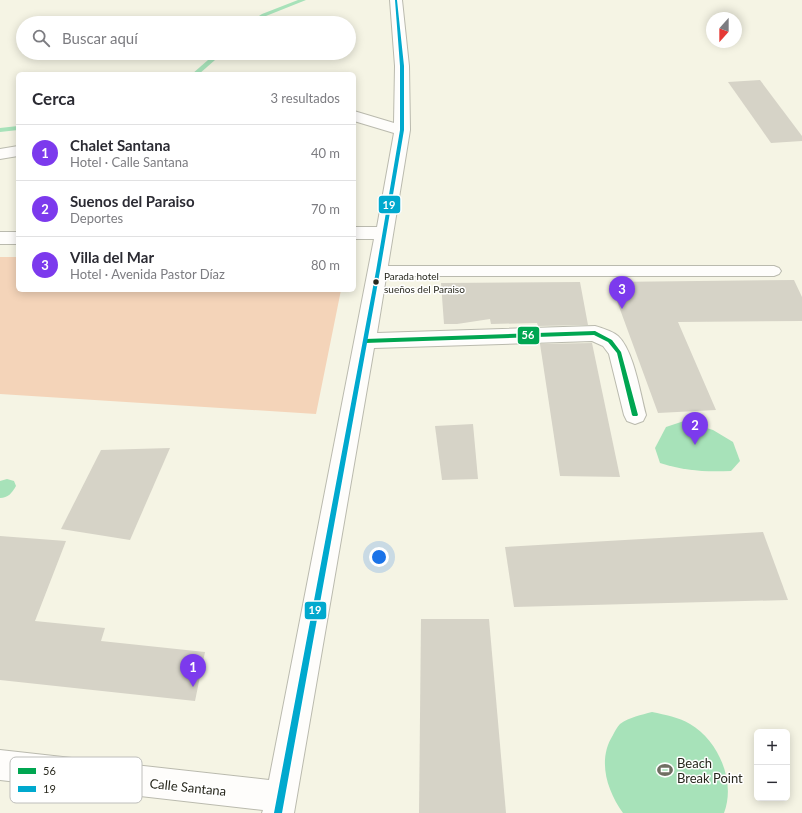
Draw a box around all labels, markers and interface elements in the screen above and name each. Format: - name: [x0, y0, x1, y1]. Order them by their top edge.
- north arrow: [706, 12, 742, 48]
- search box: [16, 16, 356, 60]
- icon: search: [30, 27, 52, 49]
- text: Buscar aquí: [62, 29, 138, 47]
- text: Cerca: [32, 88, 75, 109]
- text: 3 resultados: [270, 90, 340, 106]
- text: Chalet Santana: [70, 136, 170, 154]
- text: 1: [41, 145, 49, 161]
- text: 40 m: [311, 145, 340, 161]
- text: Hotel · Calle Santana: [70, 154, 188, 170]
- text: Suenos del Paraiso: [70, 192, 195, 210]
- line badge: 19: [378, 195, 401, 214]
- text: 19: [383, 198, 395, 211]
- text: 2: [41, 201, 49, 217]
- text: 70 m: [311, 201, 340, 217]
- text: Deportes: [70, 210, 123, 226]
- text: Villa del Mar: [70, 248, 154, 266]
- text: 3: [41, 257, 49, 273]
- text: 80 m: [311, 257, 340, 273]
- text: Hotel · Avenida Pastor Díaz: [70, 266, 225, 282]
- place label: Parada hotel sueños del Paraiso: [384, 270, 465, 295]
- pin: 3: [609, 276, 635, 309]
- marker: Parada hotel sueños del Paraiso: [371, 277, 381, 287]
- line badge: 56: [517, 326, 540, 345]
- text: 56: [522, 328, 535, 341]
- pin: 2: [682, 412, 708, 445]
- your location: [369, 547, 389, 567]
- line badge: 19: [304, 601, 327, 620]
- text: 19: [309, 603, 321, 616]
- pin: 1: [180, 654, 206, 687]
- map controls: [754, 729, 790, 801]
- button: +: [754, 729, 790, 765]
- place label: Beach Break Point: [677, 755, 743, 786]
- legend: [10, 757, 142, 803]
- sports icon: Beach Break Point: [656, 761, 674, 779]
- text: 56: [43, 764, 56, 777]
- button: −: [754, 765, 790, 801]
- street label: Calle Santana: [149, 775, 227, 799]
- text: 19: [43, 782, 56, 795]

